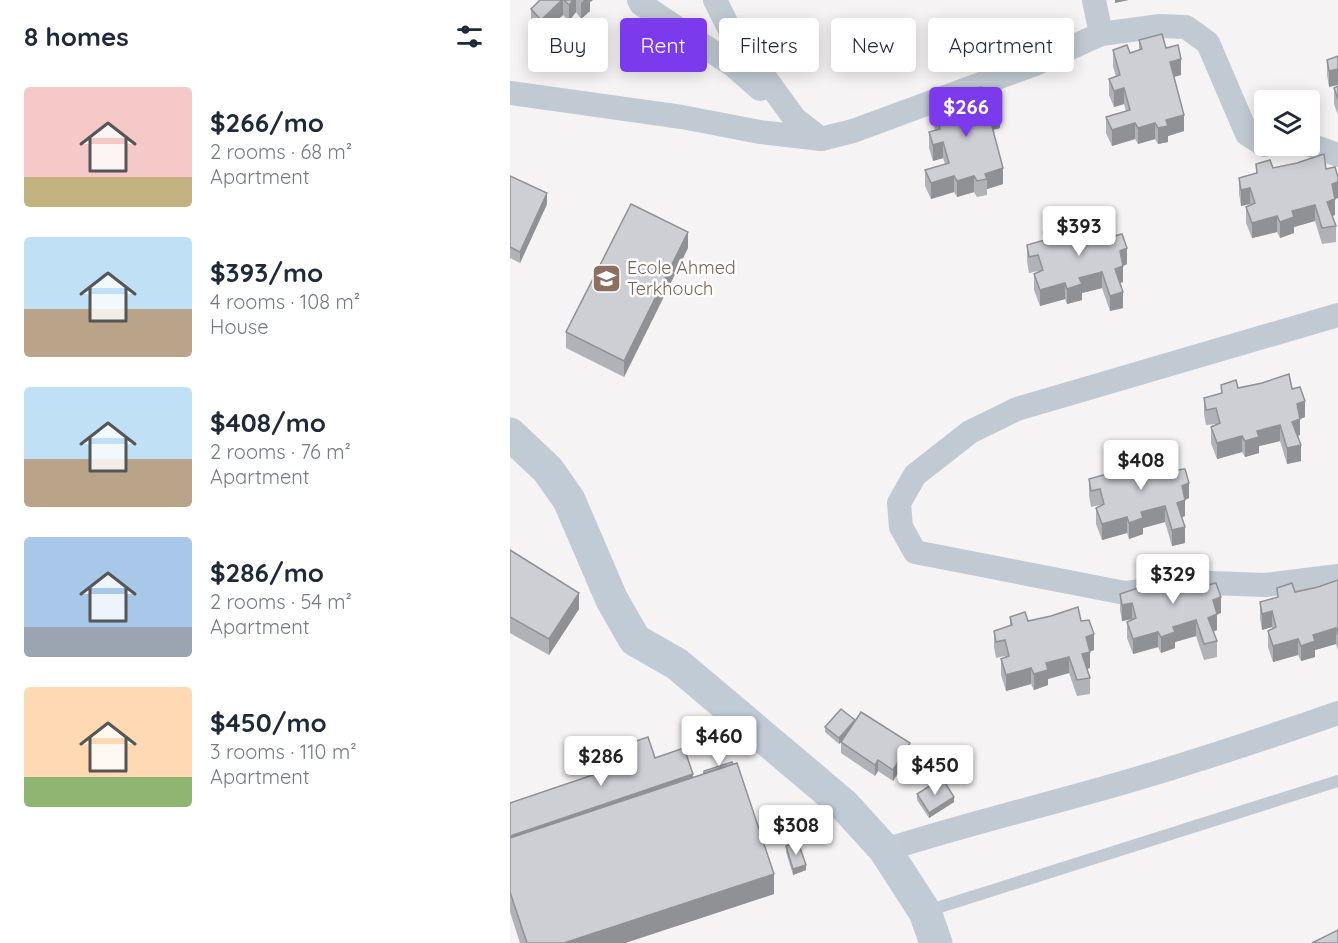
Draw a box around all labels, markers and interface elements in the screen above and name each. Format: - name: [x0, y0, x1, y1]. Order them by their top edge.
- chip: Buy: [528, 18, 608, 72]
- chip: Rent: [620, 18, 707, 72]
- chip: Filters: [719, 18, 819, 72]
- chip: New: [831, 18, 916, 72]
- chip: Apartment: [928, 18, 1074, 72]
- text: 8 homes: [24, 20, 129, 53]
- icon: filters: [453, 20, 486, 53]
- pin: $266: [930, 87, 1002, 138]
- map controls: [1254, 90, 1320, 156]
- button: layers: [1254, 90, 1320, 156]
- text: $266: [943, 94, 989, 119]
- text: $266/mo: [210, 106, 324, 139]
- icon: home: [72, 111, 144, 183]
- text: 2 rooms · 68 m²: [210, 139, 352, 164]
- text: Apartment: [210, 164, 310, 189]
- pin: $393: [1043, 206, 1115, 257]
- text: $393: [1057, 213, 1101, 238]
- text: $393/mo: [210, 256, 323, 289]
- place label: Ecole Ahmed Terkhouch: [627, 256, 736, 300]
- icon: home: [72, 261, 144, 333]
- school or university icon: Ecole Ahmed Terkhouch: [590, 262, 622, 294]
- text: 4 rooms · 108 m²: [210, 289, 360, 314]
- text: House: [210, 314, 269, 339]
- text: $408/mo: [210, 406, 326, 439]
- icon: home: [72, 411, 144, 483]
- text: 2 rooms · 76 m²: [210, 439, 351, 464]
- pin: $408: [1105, 440, 1177, 491]
- text: $408: [1118, 447, 1164, 472]
- text: Apartment: [210, 464, 310, 489]
- pin: $329: [1137, 554, 1209, 605]
- text: $286/mo: [210, 556, 324, 589]
- icon: home: [72, 561, 144, 633]
- text: $329: [1150, 561, 1196, 586]
- text: 2 rooms · 54 m²: [210, 589, 352, 614]
- text: Apartment: [210, 614, 310, 639]
- text: $450/mo: [210, 706, 327, 739]
- icon: home: [72, 711, 144, 783]
- pin: $460: [683, 716, 755, 767]
- text: $460: [695, 723, 743, 748]
- pin: $286: [565, 736, 637, 787]
- text: 3 rooms · 110 m²: [210, 739, 357, 764]
- text: $286: [578, 743, 624, 768]
- pin: $450: [899, 745, 971, 796]
- text: $450: [911, 752, 959, 777]
- text: Apartment: [210, 764, 310, 789]
- pin: $308: [760, 805, 832, 856]
- text: $308: [773, 812, 819, 837]

